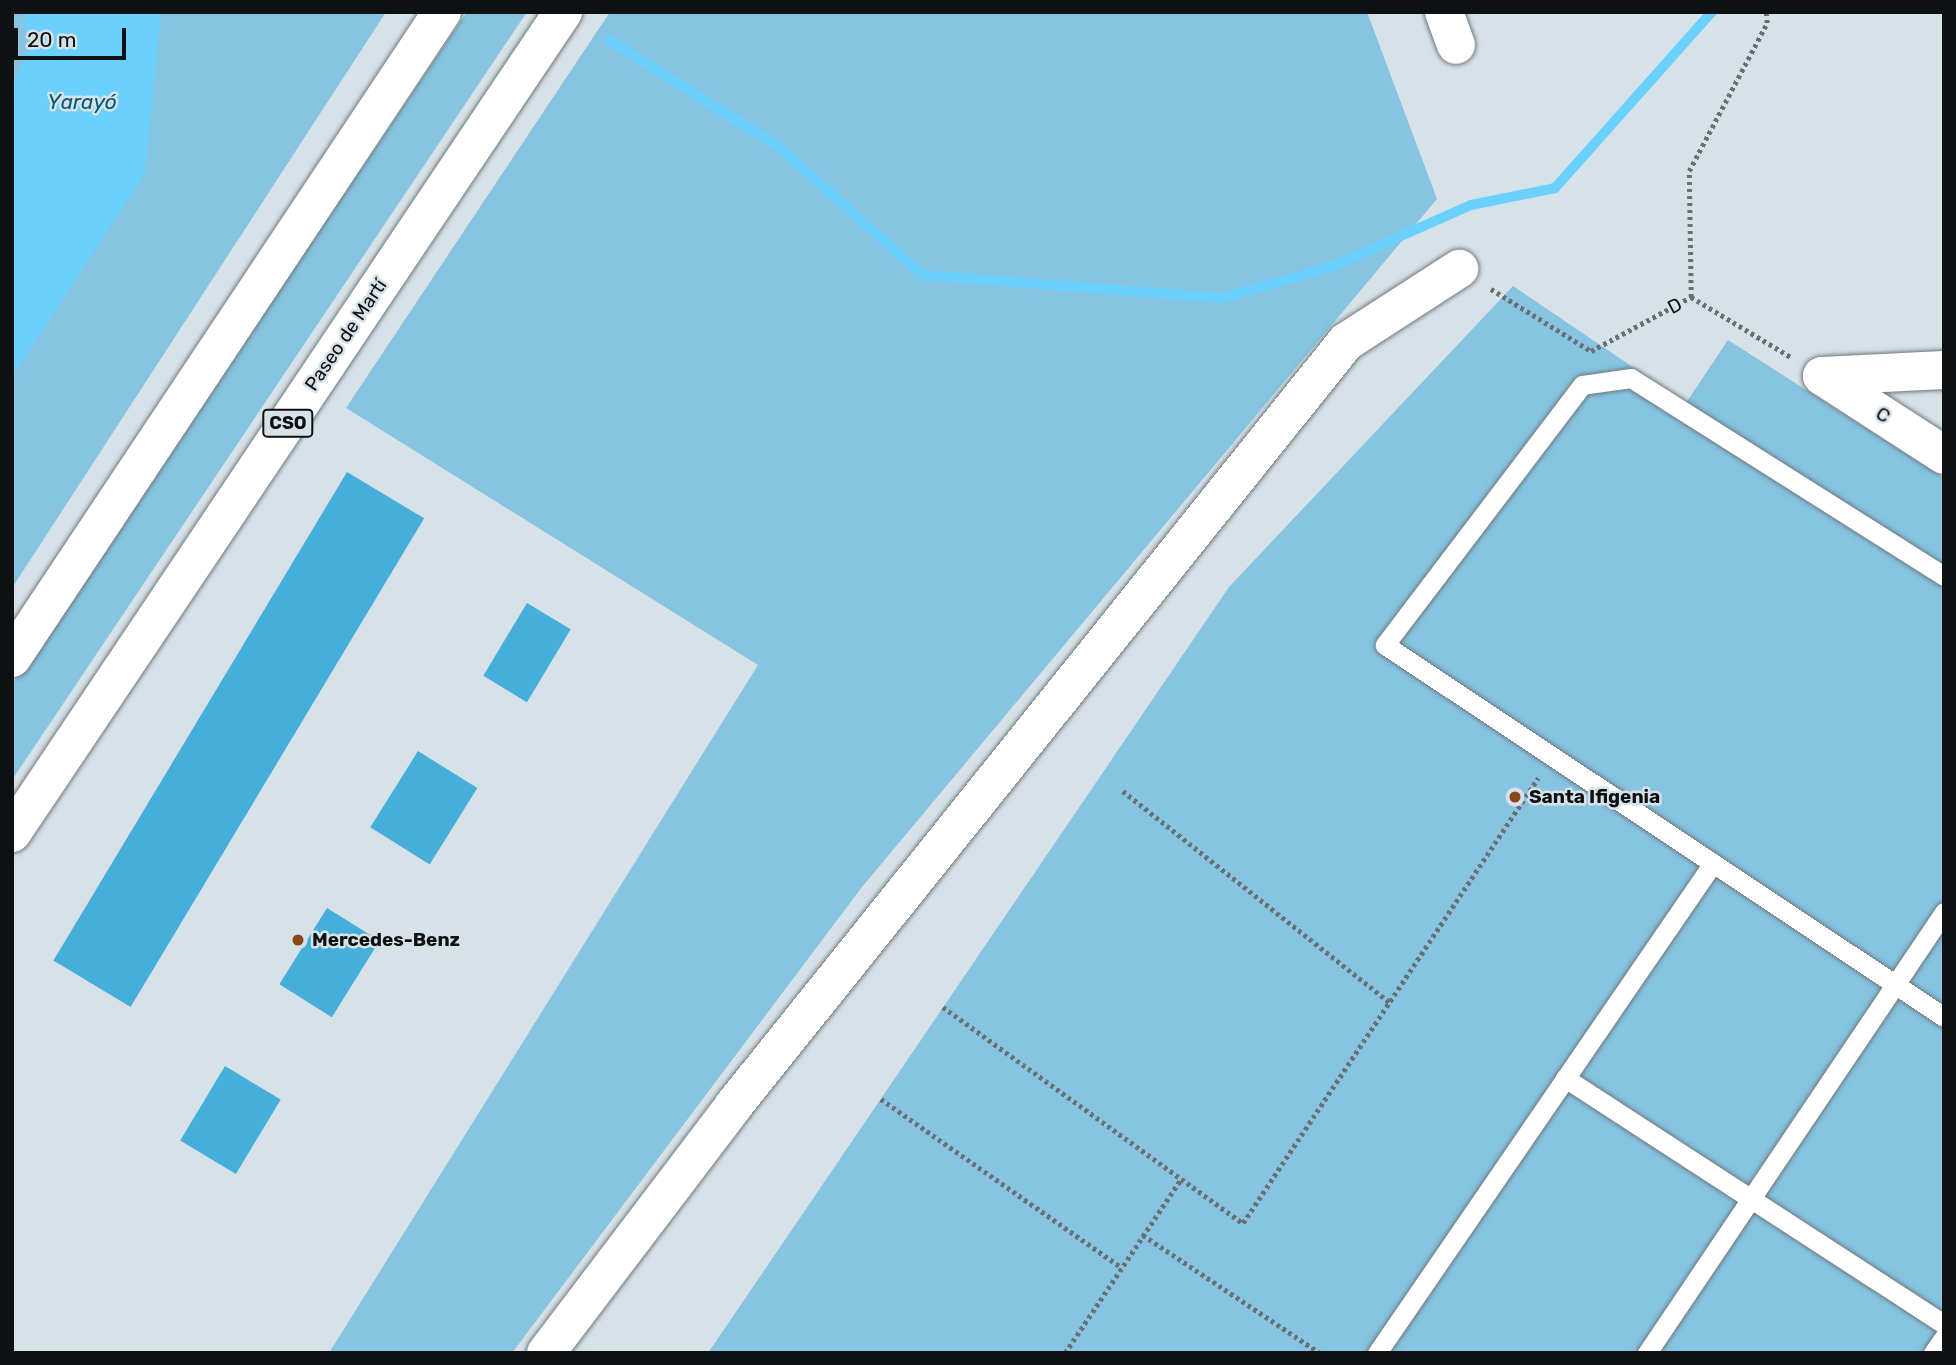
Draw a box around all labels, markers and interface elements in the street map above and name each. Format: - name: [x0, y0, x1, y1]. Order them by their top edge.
- scale bar: [18, 14, 130, 58]
- text: 20 m: [27, 27, 76, 52]
- water label: Yarayó: [47, 89, 117, 115]
- street label: Paseo de Martí: [300, 275, 392, 395]
- street label: D: [1664, 293, 1686, 319]
- street label: C: [1871, 402, 1895, 428]
- road number: CSO: [262, 408, 314, 438]
- place label: Santa Ifigenia: [1529, 786, 1660, 808]
- marker: Santa Ifigenia: [1507, 789, 1523, 805]
- place label: Mercedes-Benz: [312, 929, 460, 951]
- marker: Mercedes-Benz: [290, 932, 306, 948]

